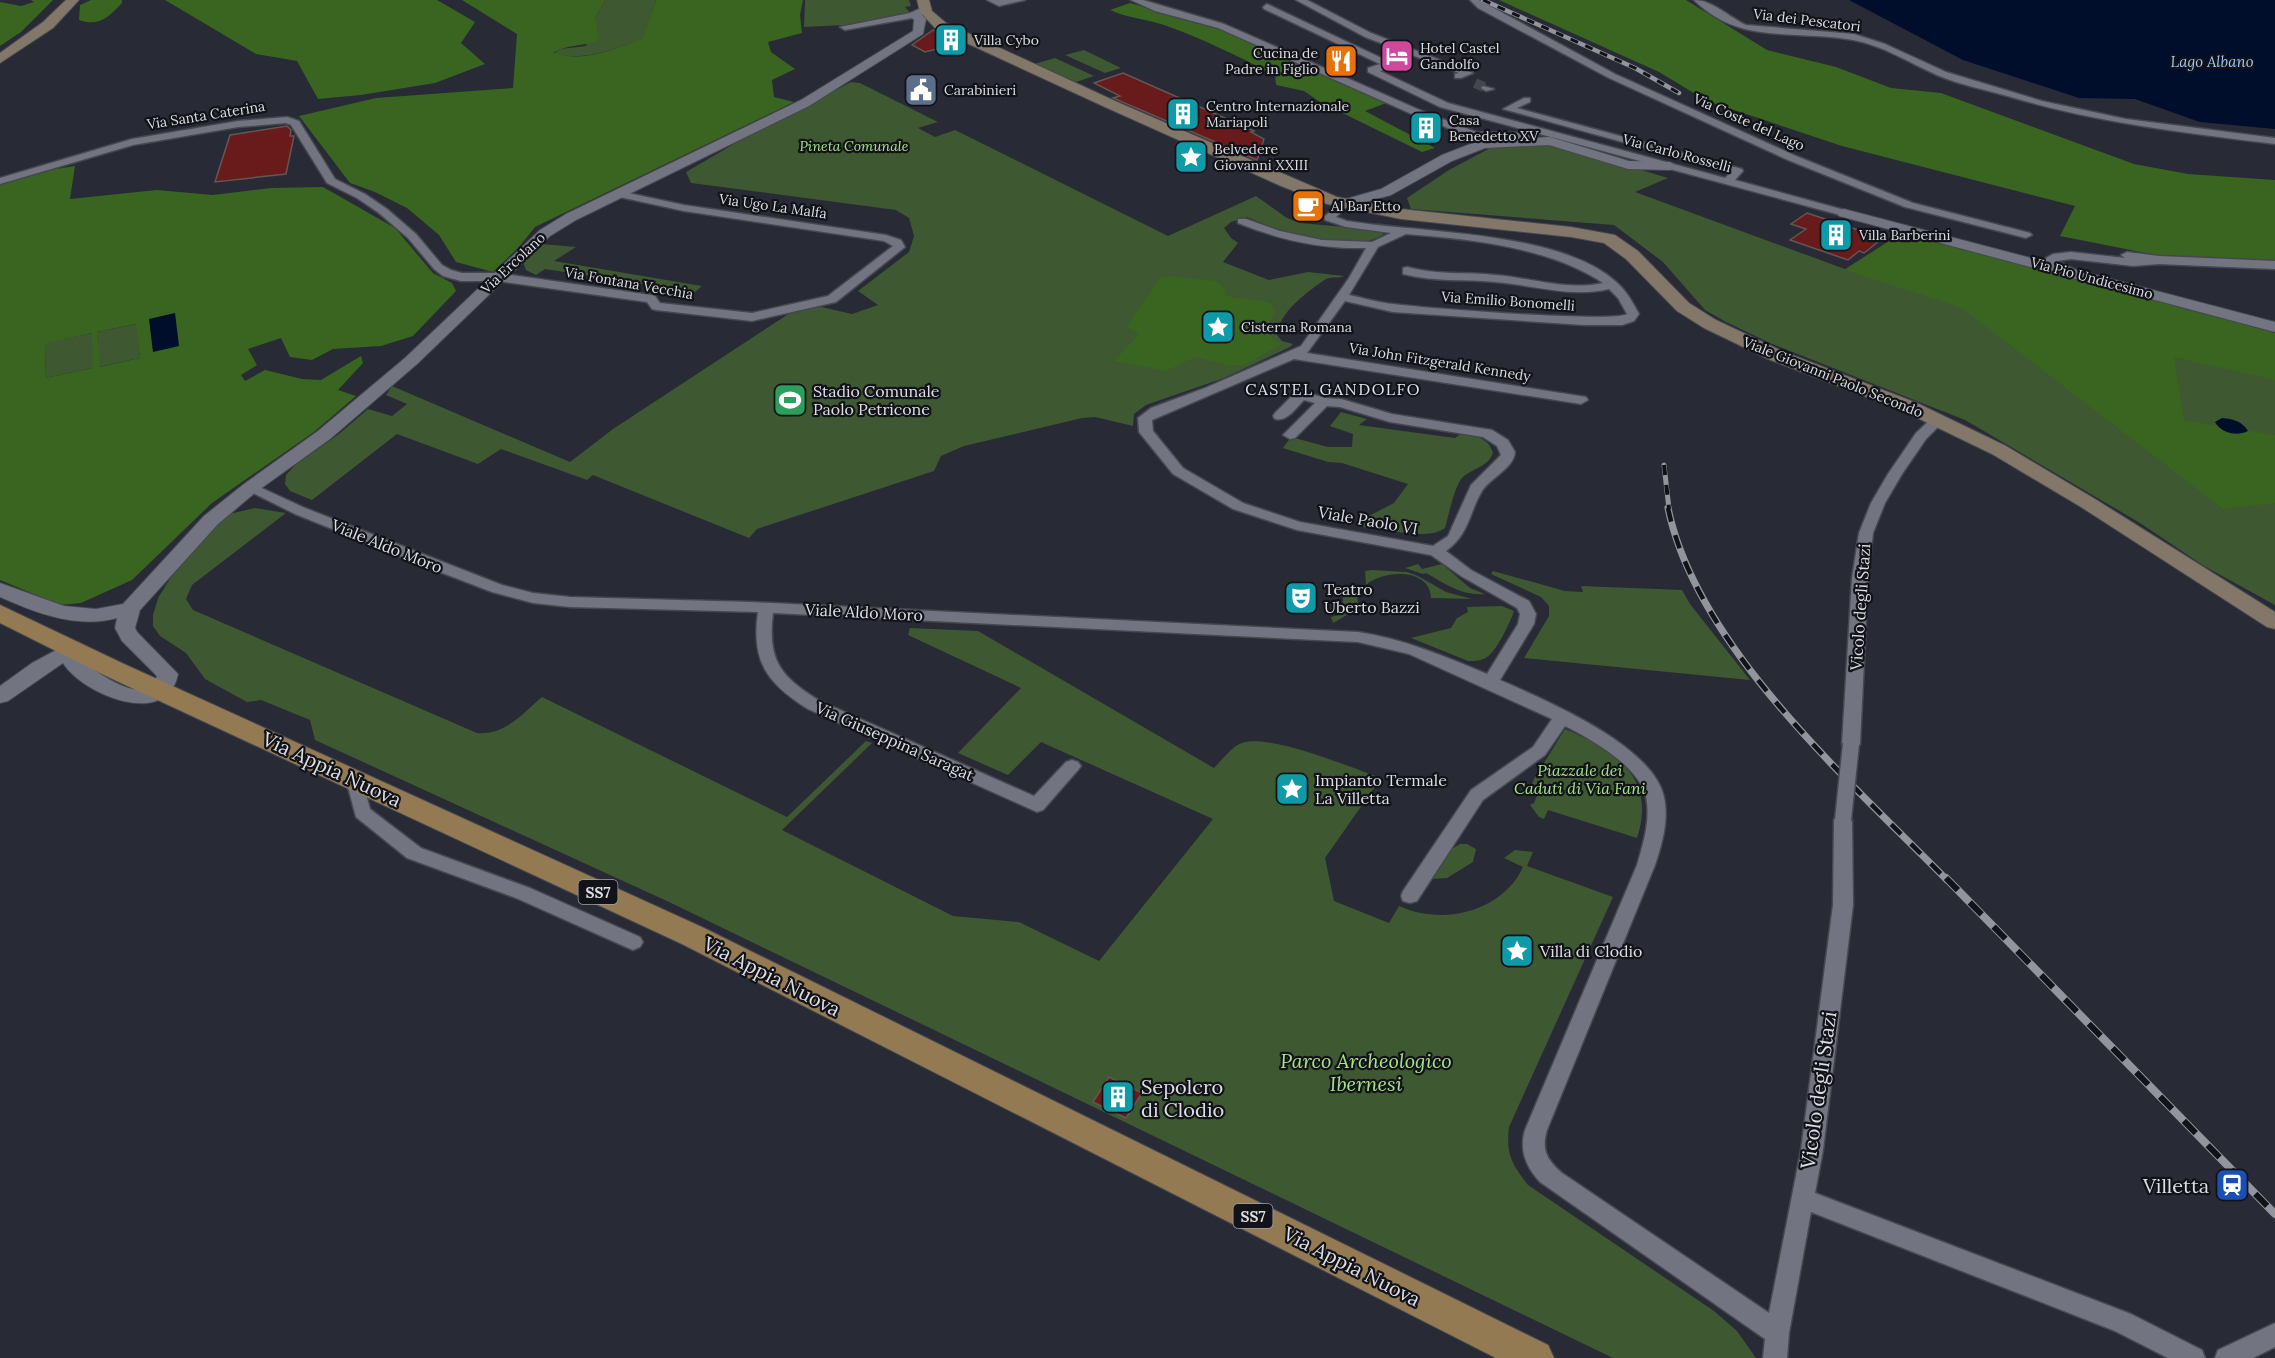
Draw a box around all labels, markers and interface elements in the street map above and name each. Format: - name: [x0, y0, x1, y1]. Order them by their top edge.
- street label: Via dei Pescatori: [1751, 4, 1862, 36]
- building icon: Villa Cybo: [933, 22, 969, 58]
- place label: Villa Cybo: [973, 31, 1039, 49]
- hotel icon: Hotel Castel Gandolfo: [1379, 38, 1415, 74]
- place label: Hotel Castel Gandolfo: [1420, 39, 1500, 73]
- restaurant icon: Cucina de Padre in Figlio: [1323, 43, 1359, 79]
- place label: Cucina de Padre in Figlio: [1225, 44, 1318, 78]
- water label: Lago Albano: [2171, 52, 2254, 71]
- public building icon: Carabinieri: [903, 72, 939, 108]
- place label: Carabinieri: [944, 81, 1016, 99]
- street label: Via Coste del Lago: [1690, 89, 1807, 155]
- building icon: Centro Internazionale Mariapoli: [1165, 96, 1201, 132]
- street label: Via Santa Caterina: [145, 97, 266, 133]
- place label: Centro Internazionale Mariapoli: [1206, 97, 1350, 131]
- building icon: Casa Benedetto XV: [1408, 110, 1444, 146]
- place label: Casa Benedetto XV: [1449, 111, 1539, 145]
- street label: Via Carlo Rosselli: [1620, 130, 1733, 176]
- park label: Pineta Comunale: [799, 137, 909, 155]
- place icon: Belvedere Giovanni XXIII: [1173, 139, 1209, 175]
- place label: Belvedere Giovanni XXIII: [1214, 140, 1308, 174]
- cafe icon: Al Bar Etto: [1290, 188, 1326, 224]
- street label: Via Ugo La Malfa: [717, 189, 828, 222]
- place label: Al Bar Etto: [1330, 197, 1401, 215]
- building icon: Villa Barberini: [1818, 217, 1854, 253]
- place label: Villa Barberini: [1858, 226, 1951, 244]
- street label: Via Ercolano: [476, 229, 549, 298]
- street label: Via Pio Undicesimo: [2028, 253, 2155, 303]
- street label: Via Fontana Vecchia: [562, 263, 695, 303]
- street label: Via Emilio Bonomelli: [1440, 287, 1575, 315]
- place icon: Cisterna Romana: [1200, 309, 1236, 345]
- place label: Cisterna Romana: [1241, 318, 1352, 336]
- street label: Viale Giovanni Paolo Secondo: [1740, 332, 1925, 421]
- street label: Via John Fitzgerald Kennedy: [1347, 339, 1533, 385]
- district label: CASTEL GANDOLFO: [1245, 379, 1421, 399]
- place label: Stadio Comunale Paolo Petricone: [813, 381, 940, 419]
- sports icon: Stadio Comunale Paolo Petricone: [772, 382, 808, 418]
- street label: Viale Paolo VI: [1315, 501, 1420, 539]
- street label: Viale Aldo Moro: [328, 514, 445, 577]
- street label: Vicolo degli Stazi: [1846, 543, 1874, 672]
- place label: Teatro Uberto Bazzi: [1324, 579, 1420, 617]
- theatre icon: Teatro Uberto Bazzi: [1283, 580, 1319, 616]
- street label: Viale Aldo Moro: [804, 599, 923, 625]
- street label: Via Giuseppina Saragat: [812, 697, 978, 785]
- street label: Via Appia Nuova: [258, 725, 406, 812]
- park label: Piazzale dei Caduti di Via Fani: [1514, 760, 1646, 798]
- place label: Impianto Termale La Villetta: [1315, 770, 1447, 808]
- place icon: Impianto Termale La Villetta: [1274, 771, 1310, 807]
- road number: SS7: [578, 880, 618, 904]
- street label: Via Appia Nuova: [698, 930, 845, 1021]
- place icon: Villa di Clodio: [1499, 933, 1535, 969]
- place label: Villa di Clodio: [1539, 941, 1642, 961]
- street label: Vicolo degli Stazi: [1794, 1010, 1841, 1171]
- park label: Parco Archeologico Ibernesi: [1280, 1048, 1452, 1096]
- place label: Sepolcro di Clodio: [1141, 1074, 1224, 1122]
- building icon: Sepolcro di Clodio: [1100, 1079, 1136, 1115]
- station icon: Villetta: [2214, 1167, 2250, 1203]
- place label: Villetta: [2142, 1173, 2209, 1198]
- road number: SS7: [1234, 1204, 1272, 1228]
- street label: Via Appia Nuova: [1278, 1220, 1425, 1311]

